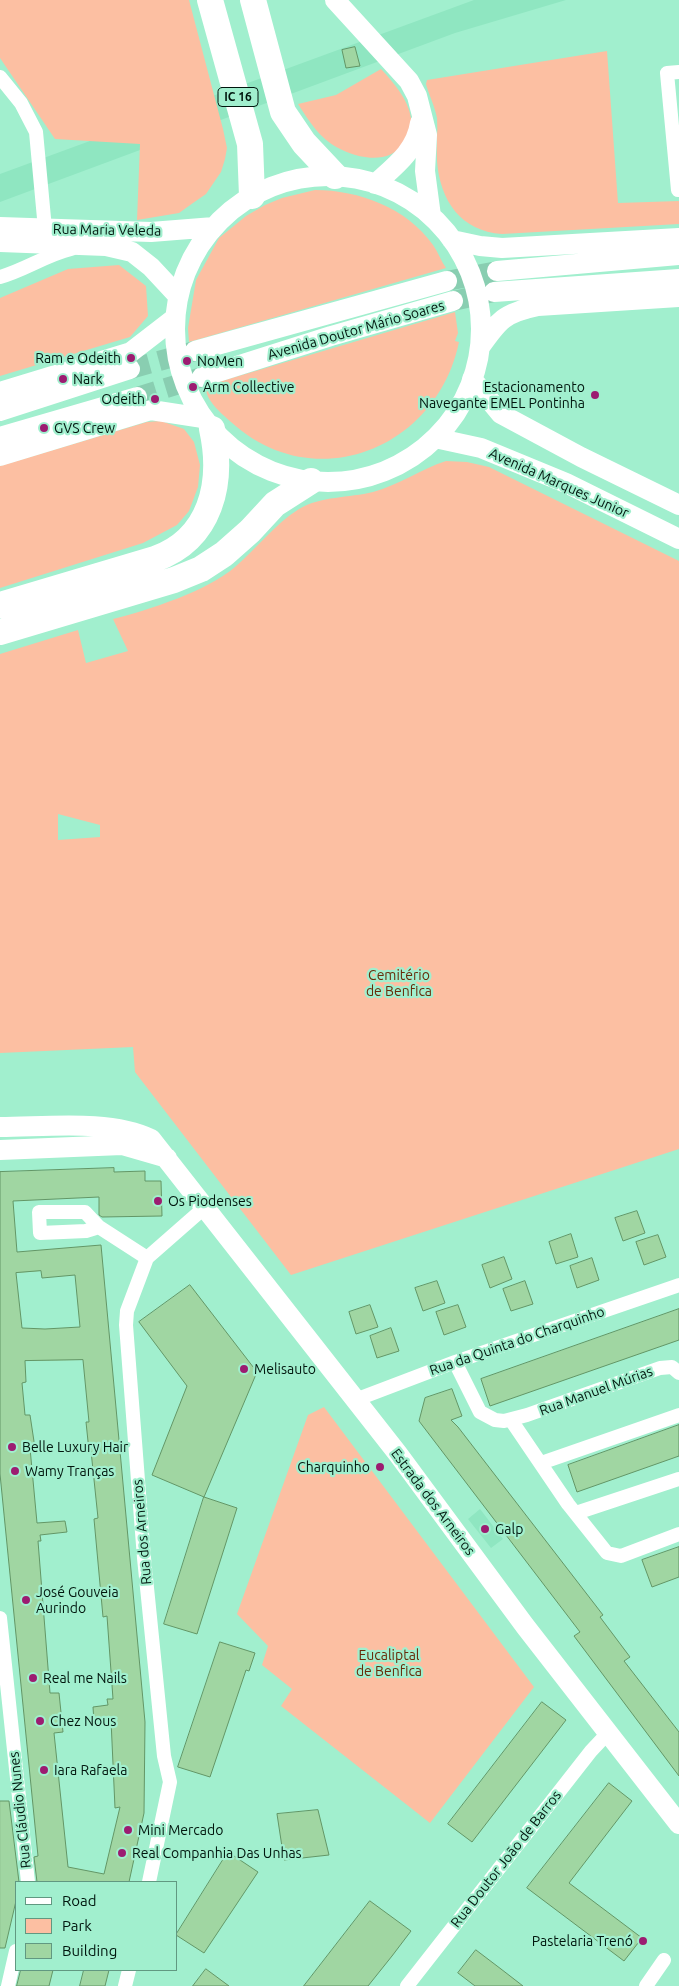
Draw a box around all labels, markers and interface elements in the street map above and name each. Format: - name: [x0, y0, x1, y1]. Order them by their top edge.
- road number: IC 16: [218, 88, 258, 106]
- street label: Rua Maria Veleda: [53, 221, 161, 239]
- street label: Avenida Doutor Mário Soares: [266, 297, 446, 363]
- place label: Ram e Odeith: [35, 350, 121, 366]
- marker: Ram e Odeith: [125, 352, 137, 364]
- place label: NoMen: [197, 353, 243, 369]
- marker: NoMen: [181, 355, 193, 367]
- place label: Nark: [73, 371, 103, 387]
- marker: Nark: [57, 373, 69, 385]
- place label: Arm Collective: [203, 379, 294, 395]
- place label: Estacionamento Navegante EMEL Pontinha: [419, 379, 585, 412]
- marker: Arm Collective: [187, 381, 199, 393]
- marker: Estacionamento Navegante EMEL Pontinha: [589, 389, 601, 401]
- place label: Odeith: [101, 391, 145, 407]
- marker: Odeith: [149, 393, 161, 405]
- place label: GVS Crew: [54, 420, 115, 436]
- marker: GVS Crew: [38, 422, 50, 434]
- street label: Avenida Marques Junior: [487, 445, 631, 521]
- park label: Cemitério de Benfica: [366, 967, 432, 1000]
- place label: Os Piodenses: [168, 1193, 252, 1209]
- marker: Os Piodenses: [152, 1195, 164, 1207]
- street label: Rua da Quinta do Charquinho: [427, 1303, 607, 1379]
- place label: Melisauto: [254, 1361, 316, 1377]
- marker: Melisauto: [238, 1363, 250, 1375]
- street label: Rua Manuel Múrias: [537, 1363, 655, 1419]
- place label: Belle Luxury Hair: [22, 1439, 128, 1455]
- marker: Belle Luxury Hair: [6, 1441, 18, 1453]
- street label: Estrada dos Arneiros: [387, 1445, 479, 1559]
- place label: Charquinho: [297, 1459, 370, 1475]
- marker: Charquinho: [374, 1461, 386, 1473]
- place label: Wamy Tranças: [25, 1463, 114, 1479]
- marker: Wamy Tranças: [9, 1465, 21, 1477]
- street label: Rua dos Arneiros: [129, 1479, 155, 1585]
- place label: Galp: [495, 1521, 523, 1537]
- marker: Galp: [479, 1523, 491, 1535]
- place label: José Gouveia Aurindo: [36, 1584, 119, 1616]
- marker: José Gouveia Aurindo: [20, 1594, 32, 1606]
- park label: Eucaliptal de Benfica: [356, 1647, 422, 1680]
- place label: Real me Nails: [43, 1670, 127, 1686]
- marker: Real me Nails: [27, 1672, 39, 1684]
- place label: Chez Nous: [50, 1713, 116, 1729]
- marker: Chez Nous: [34, 1715, 46, 1727]
- street label: Rua Cláudio Nunes: [6, 1751, 34, 1869]
- place label: Iara Rafaela: [54, 1762, 127, 1778]
- marker: Iara Rafaela: [38, 1764, 50, 1776]
- street label: Rua Doutor João de Barros: [447, 1787, 565, 1931]
- place label: Mini Mercado: [138, 1822, 223, 1838]
- marker: Mini Mercado: [122, 1824, 134, 1836]
- place label: Real Companhia Das Unhas: [132, 1845, 302, 1861]
- marker: Real Companhia Das Unhas: [116, 1847, 128, 1859]
- legend: [15, 1881, 178, 1971]
- text: Road: [62, 1892, 97, 1909]
- text: Park: [62, 1917, 92, 1934]
- place label: Pastelaria Trenó: [532, 1933, 633, 1949]
- marker: Pastelaria Trenó: [637, 1935, 649, 1947]
- text: Building: [62, 1942, 117, 1959]

